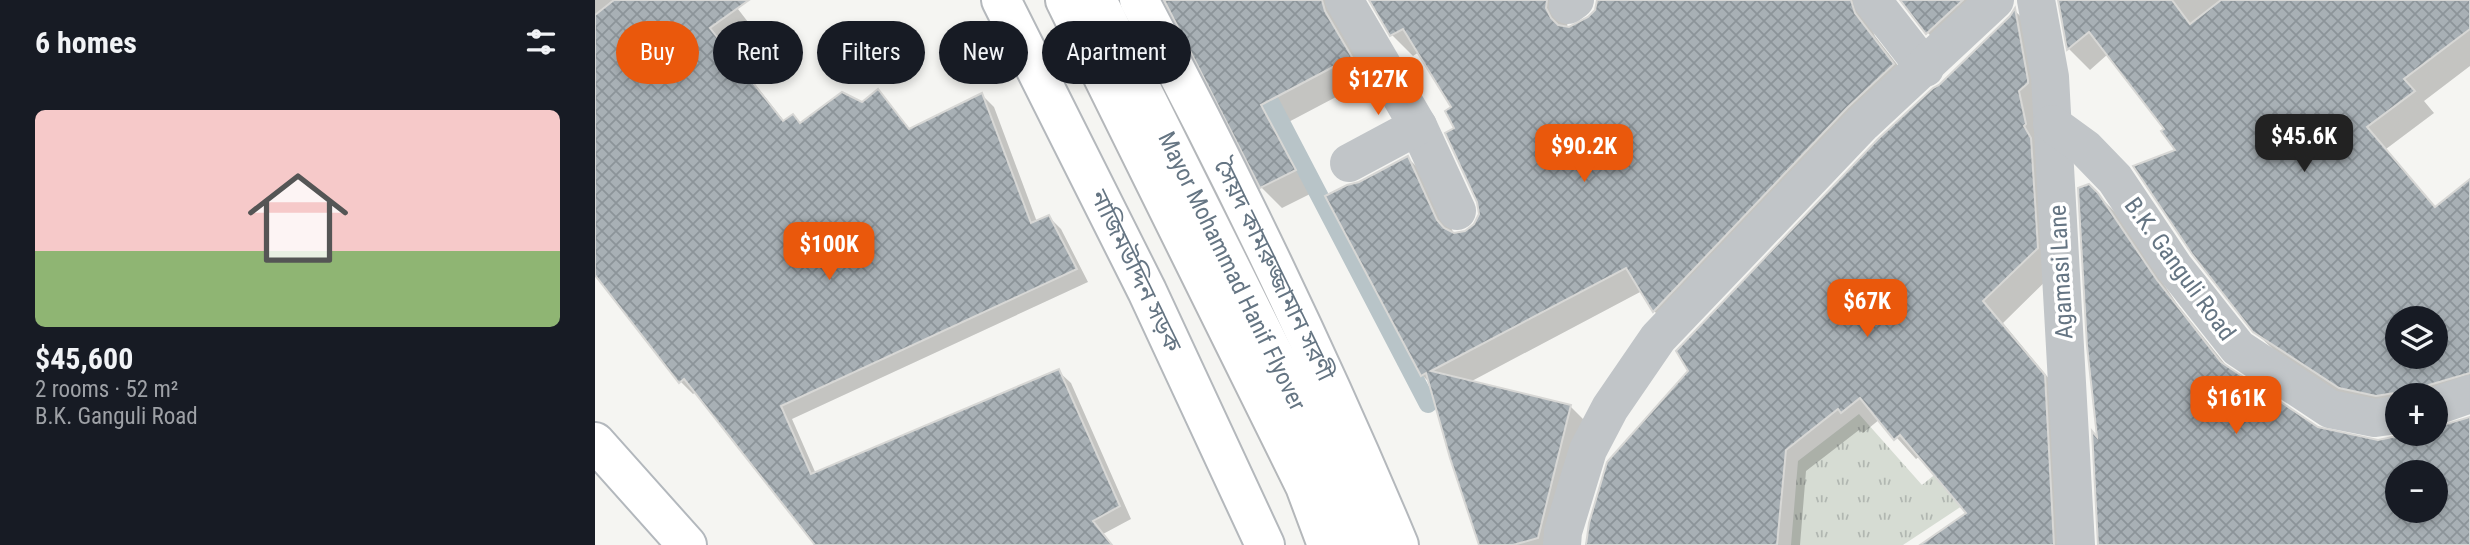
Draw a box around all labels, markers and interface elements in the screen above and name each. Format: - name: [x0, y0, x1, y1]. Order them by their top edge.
- chip: Buy: [616, 21, 699, 84]
- chip: Rent: [713, 21, 803, 84]
- chip: Filters: [817, 21, 925, 84]
- chip: New: [939, 21, 1028, 84]
- chip: Apartment: [1042, 21, 1191, 84]
- icon: filters: [522, 23, 560, 61]
- text: 6 homes: [35, 25, 137, 60]
- pin: $127K: [1329, 58, 1427, 117]
- text: $127K: [1348, 66, 1408, 93]
- pin: $45.6K: [2247, 114, 2361, 174]
- text: $45.6K: [2271, 123, 2337, 150]
- pin: $90.2K: [1527, 124, 1641, 184]
- street label: Mayor Mohammad Hanif Flyover: [1152, 127, 1312, 415]
- text: $90.2K: [1551, 133, 1617, 160]
- street label: সৈয়দ কামরুজ্জামান সরণী: [1208, 154, 1340, 386]
- icon: home: [235, 155, 361, 281]
- street label: নাজিমউদ্দিন সড়ক: [1084, 185, 1188, 357]
- street label: B.K. Ganguli Road: [2119, 192, 2241, 346]
- street label: Agamasi Lane: [2044, 204, 2078, 340]
- pin: $100K: [780, 222, 878, 282]
- text: $100K: [799, 231, 859, 258]
- pin: $67K: [1826, 280, 1908, 339]
- text: $67K: [1843, 288, 1891, 315]
- map controls: [2385, 306, 2448, 523]
- button: layers: [2385, 306, 2448, 369]
- text: $45,600: [35, 341, 133, 376]
- text: 2 rooms · 52 m²: [35, 376, 178, 403]
- pin: $161K: [2187, 376, 2285, 436]
- button: +: [2385, 383, 2448, 446]
- text: $161K: [2206, 385, 2266, 412]
- text: B.K. Ganguli Road: [35, 403, 198, 430]
- button: −: [2385, 460, 2448, 523]

